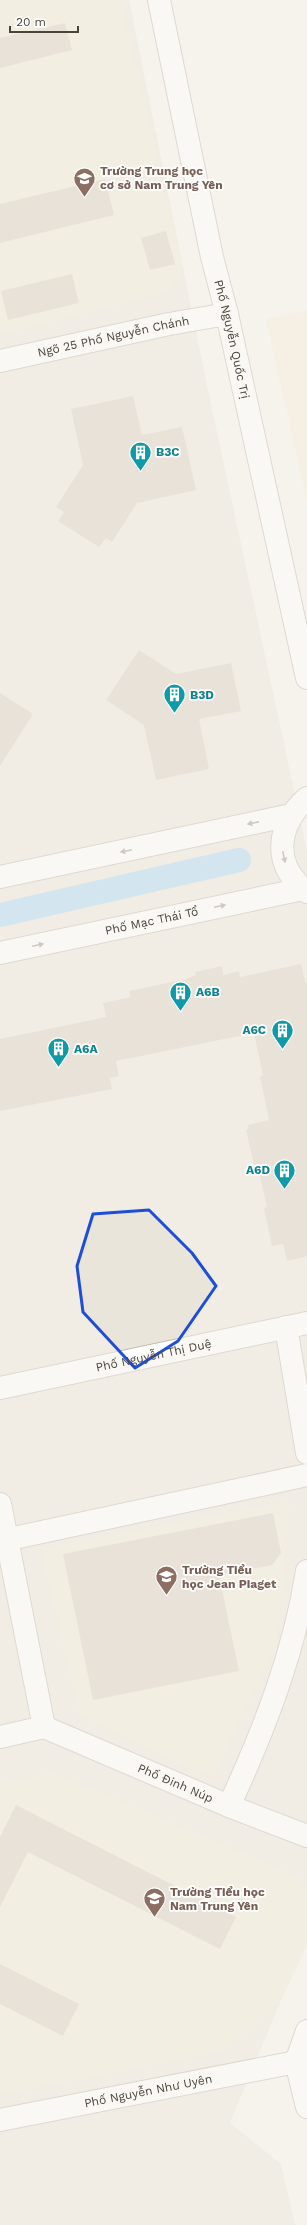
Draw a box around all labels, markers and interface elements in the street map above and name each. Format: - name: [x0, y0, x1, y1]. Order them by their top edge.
- scale bar: [10, 8, 78, 34]
- text: 20 m: [16, 15, 46, 29]
- place label: Trường Trung học cơ sở Nam Trung Yên: [100, 164, 223, 192]
- school or university icon: Trường Trung học cơ sở Nam Trung Yên: [71, 165, 97, 198]
- street label: Phố Nguyễn Quốc Trị: [211, 278, 252, 400]
- street label: Ngõ 25 Phố Nguyễn Chánh: [36, 314, 190, 360]
- building icon: B3C: [127, 439, 153, 472]
- place label: B3C: [156, 445, 180, 459]
- building icon: B3D: [161, 682, 187, 715]
- place label: B3D: [190, 688, 214, 702]
- one-way arrow: [247, 821, 259, 827]
- one-way arrow: [120, 848, 132, 854]
- one-way arrow: [281, 850, 287, 863]
- one-way arrow: [214, 903, 226, 909]
- street label: Phố Mạc Thái Tổ: [104, 904, 200, 938]
- one-way arrow: [32, 941, 44, 947]
- building icon: A6B: [168, 979, 194, 1012]
- place label: A6B: [196, 985, 220, 999]
- building icon: A6C: [269, 1017, 295, 1050]
- place label: A6C: [242, 1023, 266, 1037]
- building icon: A6A: [46, 1036, 72, 1069]
- place label: A6A: [74, 1042, 98, 1056]
- building icon: A6D: [272, 1157, 298, 1190]
- place label: A6D: [246, 1163, 270, 1177]
- street label: Phố Nguyễn Thị Duệ: [95, 1336, 213, 1375]
- place label: Trường Tiểu học Jean Piaget: [182, 1563, 277, 1591]
- school or university icon: Trường Tiểu học Jean Piaget: [153, 1564, 179, 1597]
- street label: Phố Đinh Núp: [136, 1761, 215, 1805]
- place label: Trường Tiểu học Nam Trung Yên: [170, 1885, 265, 1913]
- school or university icon: Trường Tiểu học Nam Trung Yên: [141, 1886, 167, 1919]
- street label: Phố Nguyễn Như Uyên: [83, 2072, 213, 2110]

